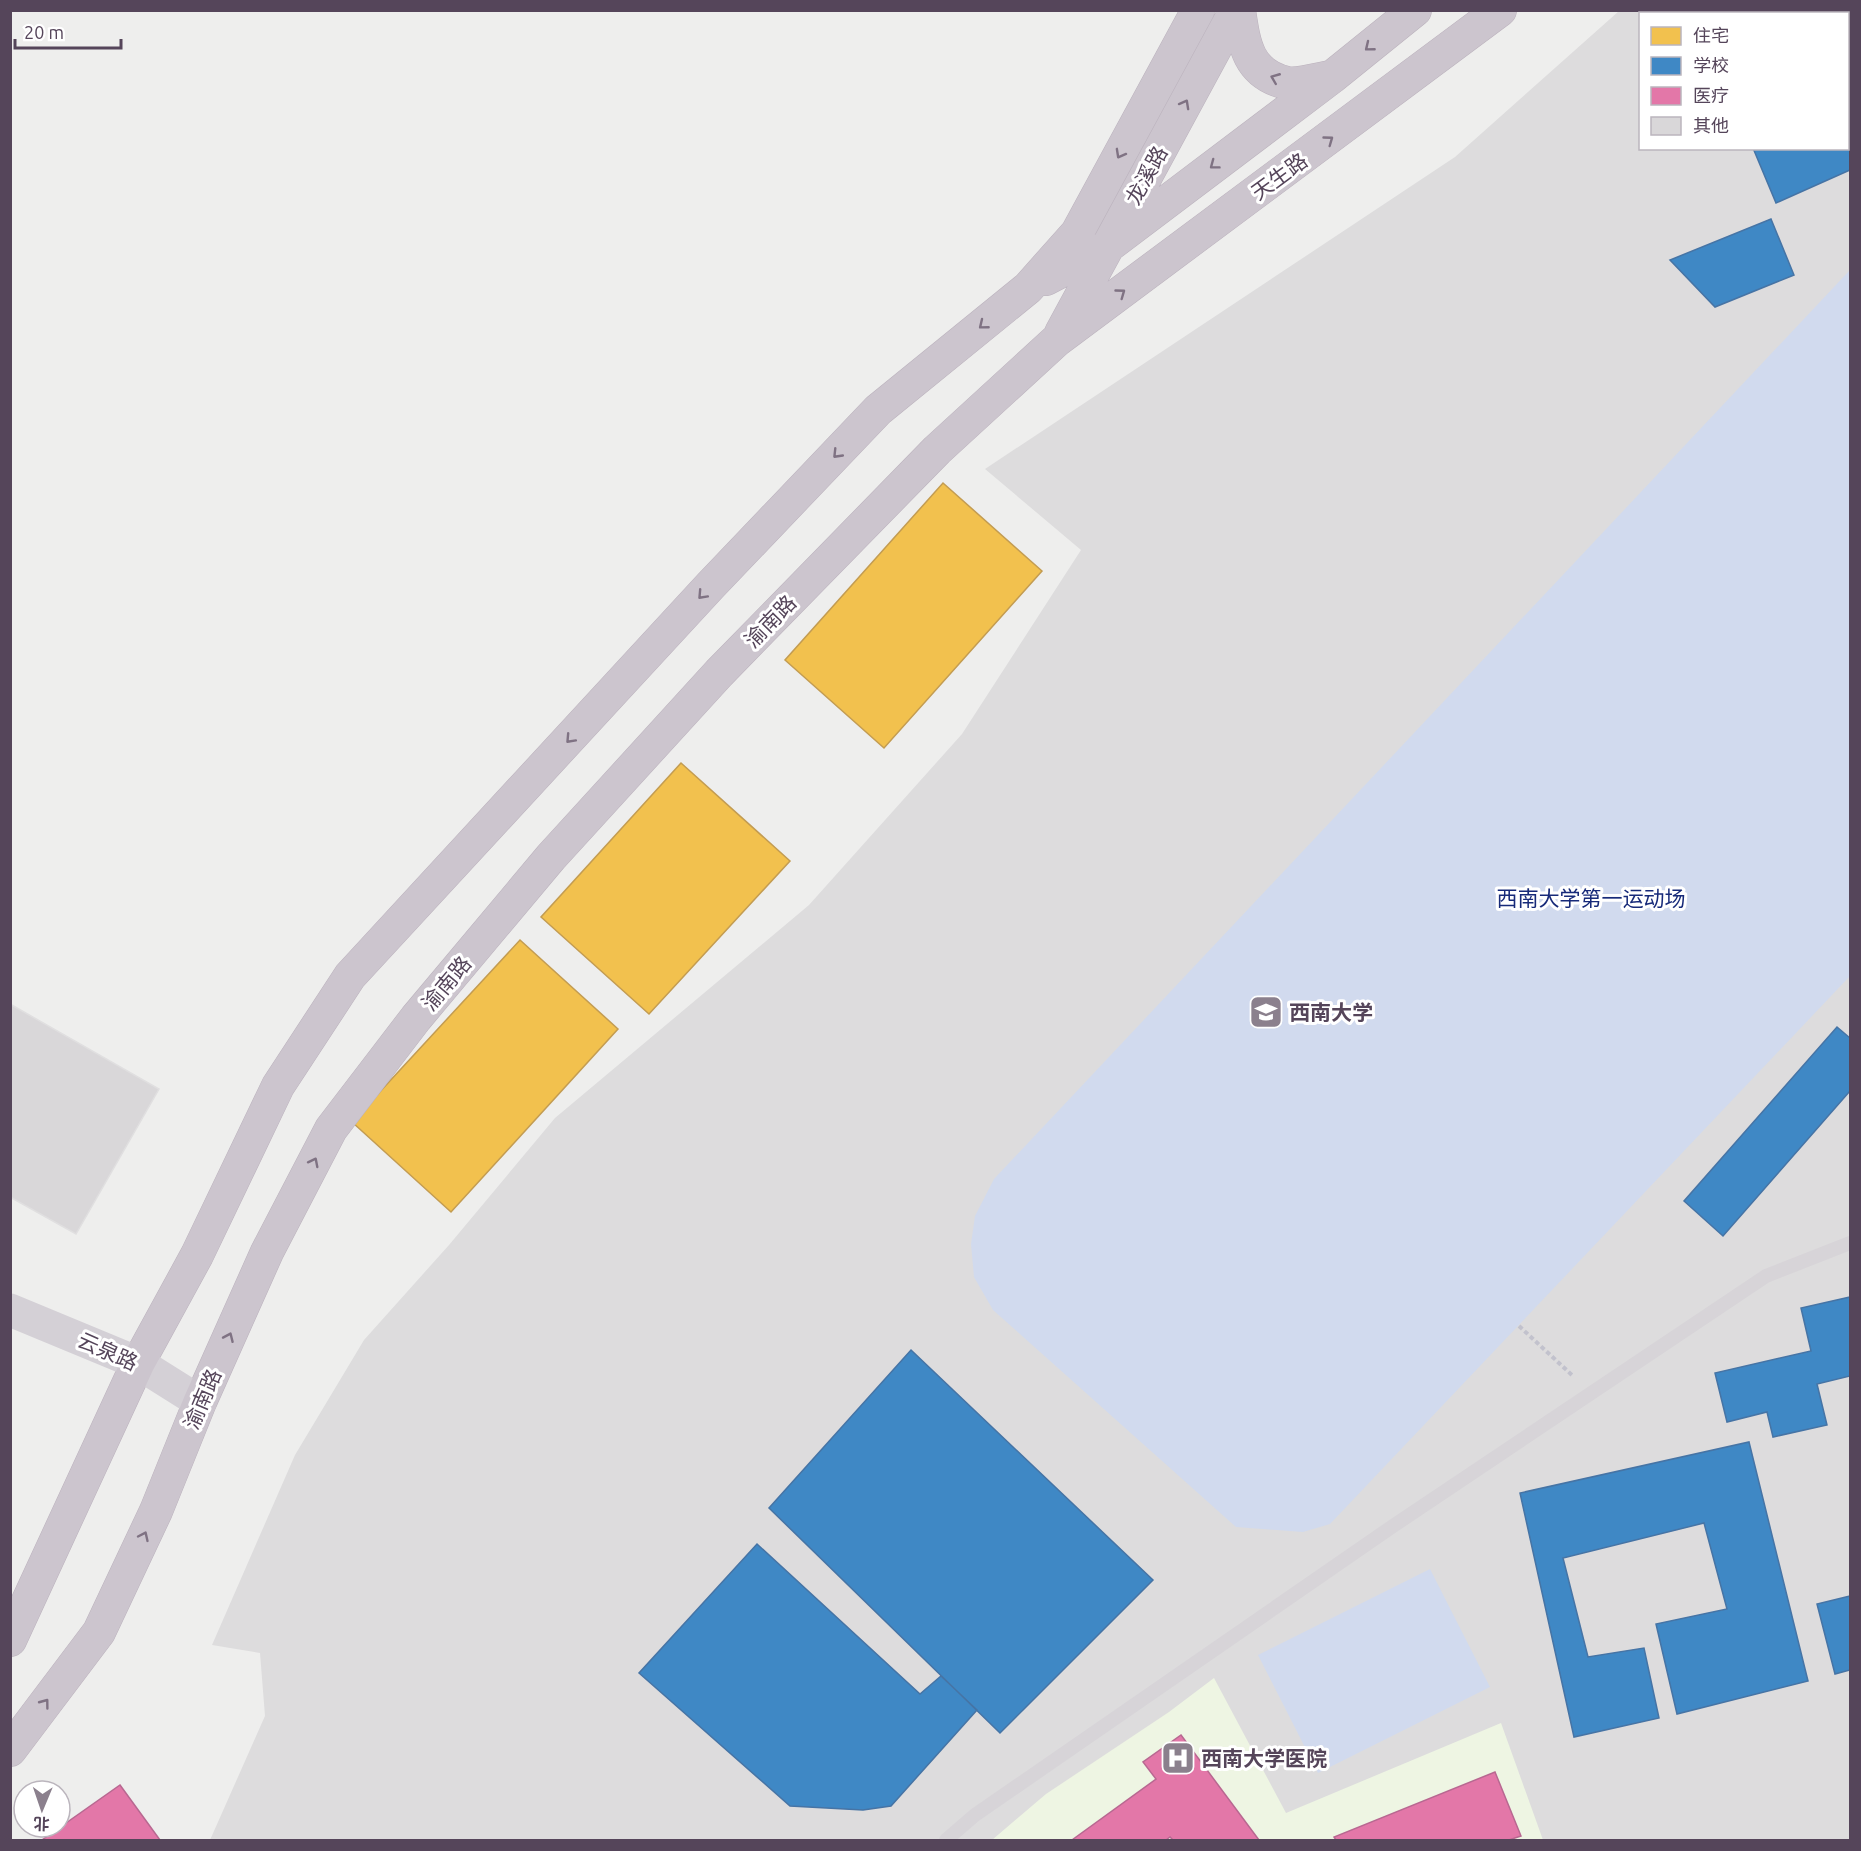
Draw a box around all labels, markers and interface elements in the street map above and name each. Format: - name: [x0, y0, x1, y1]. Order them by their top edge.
- scale bar: [15, 12, 122, 50]
- legend: [1639, 12, 1849, 150]
- text: 20 m: [24, 22, 64, 42]
- text: 住宅: [1693, 25, 1729, 45]
- one-way arrow: [1365, 40, 1376, 51]
- text: 学校: [1693, 55, 1729, 75]
- one-way arrow: [1270, 72, 1280, 85]
- text: 医疗: [1693, 85, 1729, 105]
- one-way arrow: [1178, 100, 1189, 110]
- text: 其他: [1693, 115, 1729, 135]
- one-way arrow: [1322, 136, 1333, 147]
- street label: 龙溪路: [1120, 142, 1172, 208]
- one-way arrow: [1116, 148, 1127, 158]
- street label: 天生路: [1246, 148, 1312, 204]
- one-way arrow: [1210, 158, 1221, 169]
- one-way arrow: [1115, 289, 1126, 300]
- one-way arrow: [978, 318, 989, 329]
- one-way arrow: [833, 446, 844, 457]
- one-way arrow: [698, 588, 709, 599]
- street label: 渝南路: [739, 590, 801, 652]
- one-way arrow: [566, 732, 577, 742]
- park label: 西南大学第一运动场: [1497, 886, 1686, 910]
- street label: 渝南路: [417, 951, 475, 1015]
- school or university icon: 西南大学: [1248, 994, 1284, 1030]
- place label: 西南大学: [1289, 1000, 1373, 1024]
- one-way arrow: [307, 1158, 318, 1168]
- street label: 云泉路: [74, 1327, 142, 1375]
- one-way arrow: [222, 1333, 234, 1344]
- street label: 渝南路: [179, 1365, 225, 1433]
- one-way arrow: [137, 1532, 149, 1543]
- one-way arrow: [38, 1699, 49, 1710]
- hospital icon: 西南大学医院: [1160, 1740, 1196, 1776]
- place label: 西南大学医院: [1201, 1746, 1327, 1770]
- north arrow: [12, 1779, 72, 1839]
- text: 北: [33, 1815, 50, 1833]

